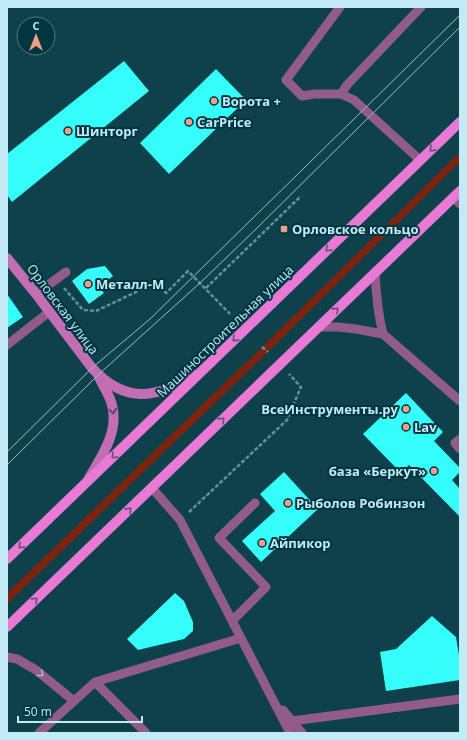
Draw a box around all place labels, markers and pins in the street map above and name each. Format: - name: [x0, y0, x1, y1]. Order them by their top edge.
- place label: Ворота +: [222, 92, 281, 110]
- marker: Ворота +: [209, 96, 219, 106]
- place label: CarPrice: [197, 113, 252, 131]
- marker: CarPrice: [184, 117, 194, 127]
- place label: Шинторг: [76, 122, 138, 140]
- marker: Шинторг: [63, 126, 73, 136]
- place label: Орловское кольцо: [292, 220, 418, 238]
- marker: Орловское кольцо: [279, 224, 289, 234]
- place label: Металл-М: [96, 275, 164, 293]
- marker: Металл-М: [83, 279, 93, 289]
- place label: ВсеИнструменты.ру: [261, 400, 399, 418]
- marker: ВсеИнструменты.ру: [401, 404, 411, 414]
- place label: Lav: [414, 418, 437, 436]
- marker: Lav: [401, 422, 411, 432]
- place label: база «Беркут»: [329, 462, 426, 480]
- marker: база «Беркут»: [429, 466, 439, 476]
- place label: Рыболов Робинзон: [296, 494, 425, 512]
- marker: Рыболов Робинзон: [283, 498, 293, 508]
- place label: Айпикор: [270, 534, 331, 552]
- marker: Айпикор: [257, 538, 267, 548]

